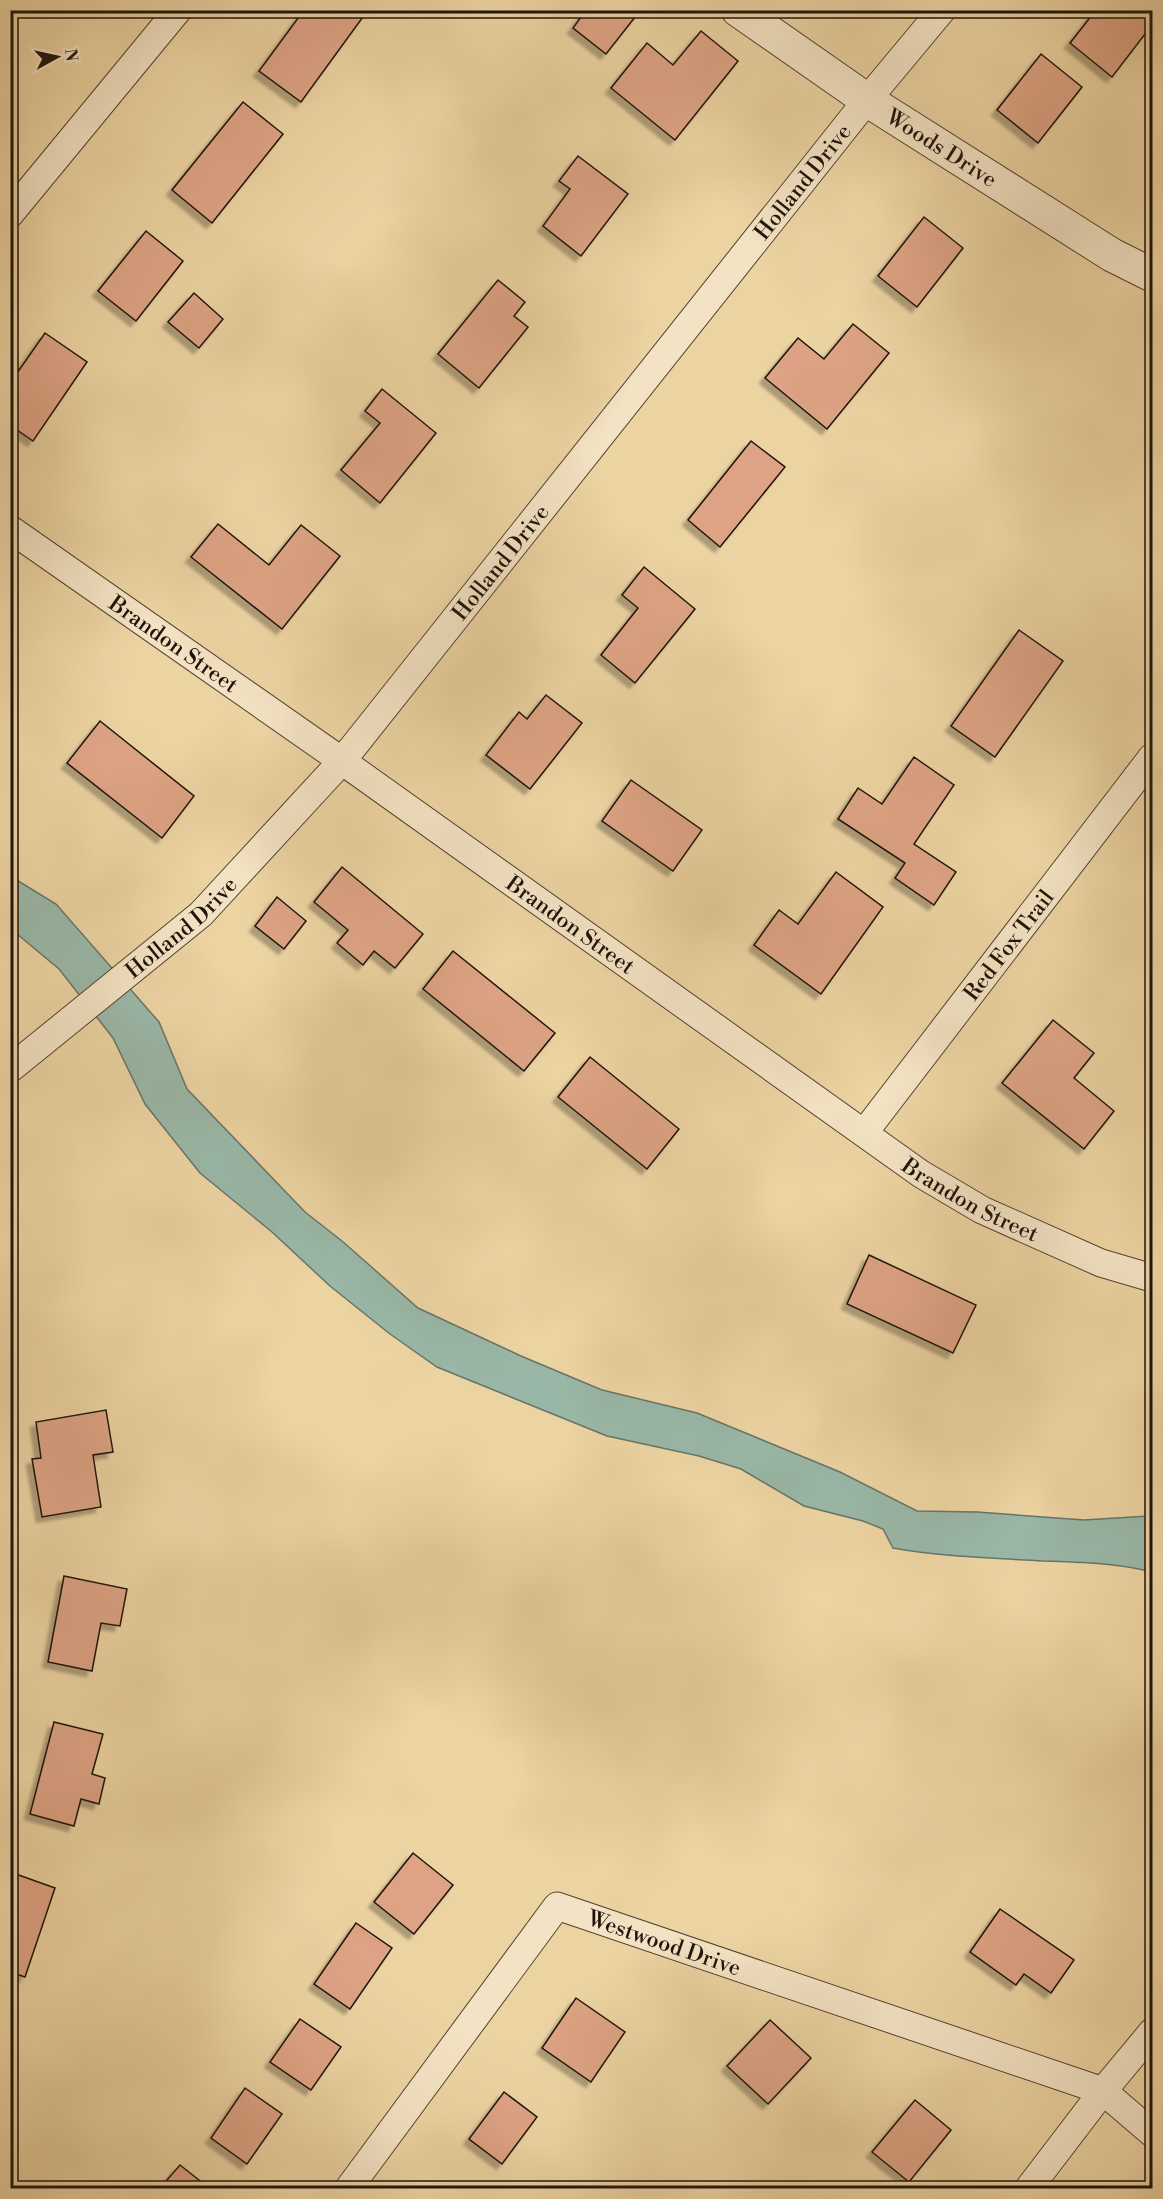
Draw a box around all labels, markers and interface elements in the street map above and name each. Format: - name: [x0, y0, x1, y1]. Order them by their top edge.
- north arrow: [27, 27, 87, 87]
- text: N: [60, 47, 82, 63]
- street label: Woods Drive: [880, 103, 1002, 194]
- street label: Holland Drive: [749, 119, 858, 246]
- street label: Holland Drive: [447, 500, 555, 626]
- street label: Brandon Street: [102, 590, 243, 699]
- street label: Brandon Street: [500, 870, 640, 980]
- street label: Holland Drive: [120, 872, 243, 985]
- street label: Red Fox Trail: [958, 885, 1061, 1007]
- street label: Brandon Street: [895, 1152, 1043, 1248]
- street label: Westwood Drive: [583, 1905, 744, 1982]

